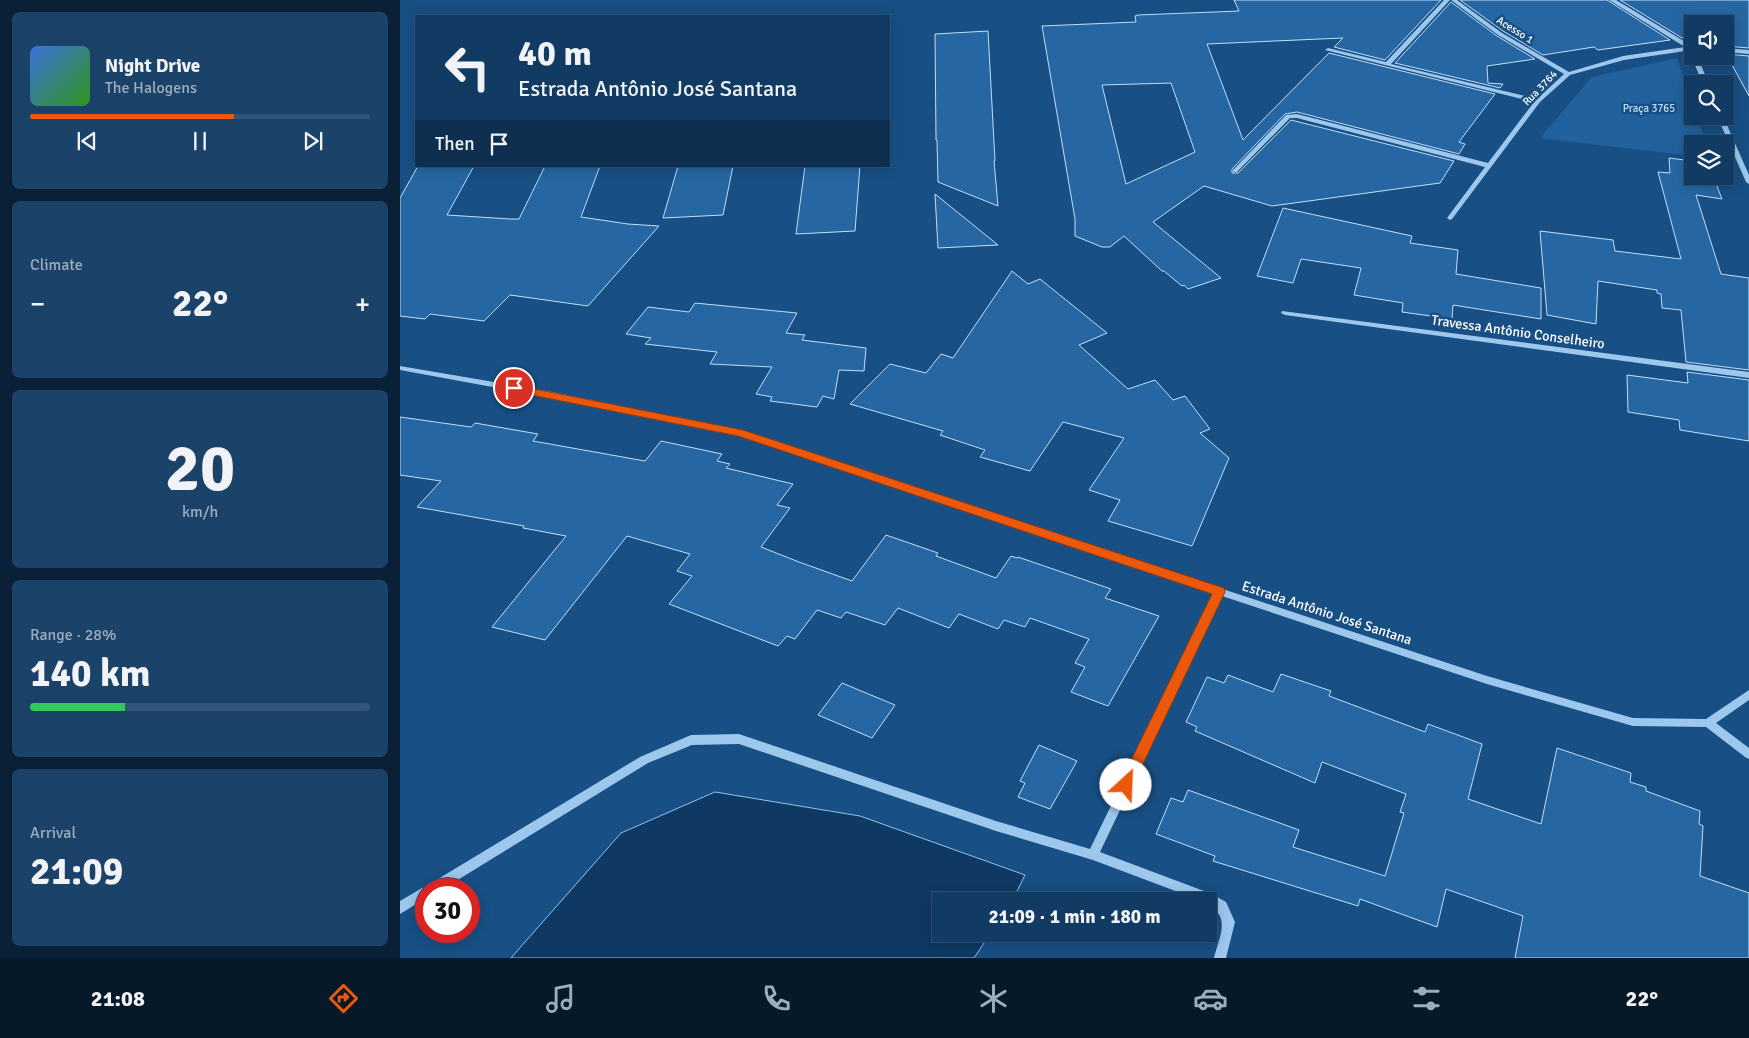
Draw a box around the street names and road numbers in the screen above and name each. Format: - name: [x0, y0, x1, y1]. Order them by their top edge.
- street label: Acesso 1: [1494, 14, 1536, 46]
- street label: Rua 3764: [1520, 68, 1560, 108]
- street label: Travessa Antônio Conselheiro: [1430, 311, 1606, 353]
- street label: Estrada Antônio José Santana: [1240, 577, 1414, 649]

